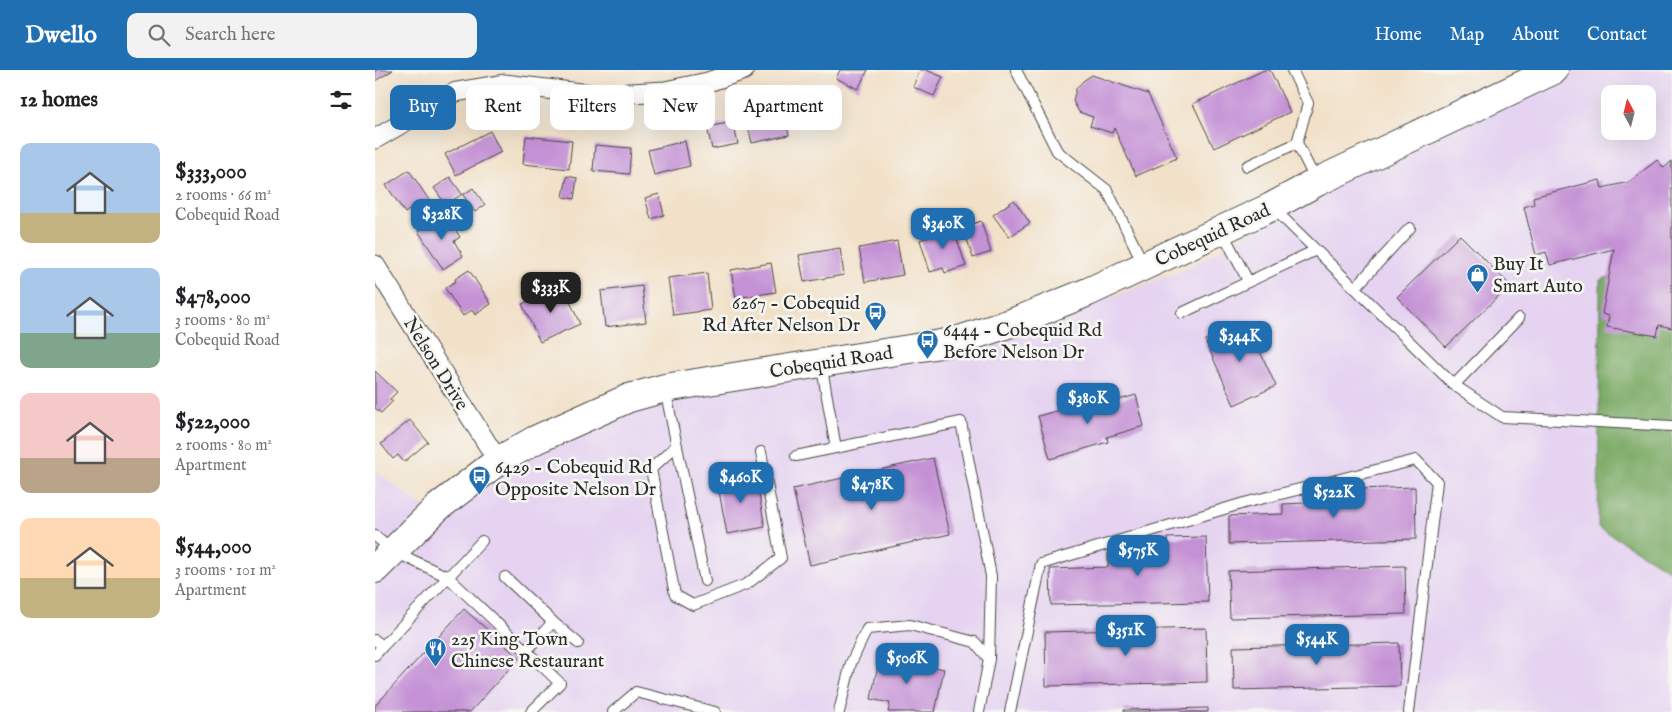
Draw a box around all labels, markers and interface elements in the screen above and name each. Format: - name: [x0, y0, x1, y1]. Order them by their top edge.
- search box: [127, 13, 477, 58]
- text: Dwello: [25, 20, 97, 51]
- icon: search: [145, 21, 173, 49]
- text: Search here: [185, 23, 275, 47]
- text: Home: [1375, 24, 1422, 47]
- text: Map: [1450, 24, 1484, 47]
- text: About: [1512, 24, 1559, 47]
- text: Contact: [1587, 24, 1647, 47]
- chip: Buy: [390, 85, 456, 130]
- chip: Rent: [466, 85, 540, 130]
- chip: Filters: [550, 85, 634, 130]
- chip: New: [644, 85, 715, 130]
- chip: Apartment: [725, 85, 842, 130]
- north arrow: [1601, 85, 1656, 140]
- map controls: [1601, 85, 1656, 140]
- icon: filters: [327, 86, 355, 114]
- text: 12 homes: [20, 87, 98, 114]
- text: $333,000: [175, 159, 247, 186]
- icon: home: [60, 163, 120, 223]
- text: 2 rooms · 66 m²: [175, 186, 271, 206]
- pin: $328K: [407, 198, 477, 241]
- street label: Cobequid Road: [1151, 198, 1275, 273]
- text: $328K: [422, 205, 462, 225]
- text: Cobequid Road: [175, 206, 280, 226]
- pin: $340K: [908, 208, 978, 250]
- text: $340K: [922, 214, 964, 234]
- place label: Buy It Smart Auto: [1493, 253, 1583, 299]
- shop icon: Buy It Smart Auto: [1465, 262, 1489, 293]
- pin: $333K: [516, 272, 586, 314]
- text: $333K: [532, 278, 570, 298]
- text: $478,000: [175, 284, 251, 311]
- icon: home: [60, 288, 120, 348]
- place label: 6267 - Cobequid Rd After Nelson Dr: [702, 292, 861, 338]
- bus stop icon: 6267 - Cobequid Rd After Nelson Dr: [864, 301, 888, 332]
- text: 3 rooms · 80 m²: [175, 311, 271, 331]
- street label: Nelson Drive: [397, 313, 474, 415]
- place label: 6444 - Cobequid Rd Before Nelson Dr: [943, 319, 1103, 365]
- pin: $344K: [1205, 320, 1275, 363]
- text: $344K: [1219, 327, 1261, 347]
- bus stop icon: 6444 - Cobequid Rd Before Nelson Dr: [915, 328, 939, 359]
- text: Cobequid Road: [175, 331, 280, 351]
- street label: Cobequid Road: [768, 341, 895, 385]
- pin: $380K: [1053, 382, 1123, 425]
- text: $380K: [1068, 389, 1108, 409]
- text: $522,000: [175, 409, 250, 436]
- icon: home: [60, 413, 120, 473]
- text: 2 rooms · 80 m²: [175, 436, 272, 456]
- text: Apartment: [175, 456, 246, 476]
- place label: 6429 - Cobequid Rd Opposite Nelson Dr: [495, 456, 656, 502]
- pin: $460K: [706, 462, 776, 504]
- bus stop icon: 6429 - Cobequid Rd Opposite Nelson Dr: [467, 465, 491, 496]
- text: $460K: [720, 468, 762, 488]
- pin: $478K: [837, 468, 907, 511]
- text: $478K: [851, 475, 893, 495]
- pin: $522K: [1299, 476, 1369, 519]
- text: $522K: [1313, 483, 1355, 503]
- text: $544,000: [175, 534, 252, 561]
- pin: $575K: [1103, 534, 1173, 577]
- icon: home: [60, 538, 120, 598]
- text: $575K: [1118, 541, 1158, 561]
- text: 3 rooms · 101 m²: [175, 561, 276, 581]
- text: Apartment: [175, 581, 246, 601]
- pin: $351K: [1091, 614, 1161, 657]
- text: $351K: [1107, 621, 1145, 641]
- pin: $544K: [1282, 624, 1352, 666]
- place label: 225 King Town Chinese Restaurant: [451, 628, 605, 674]
- text: $544K: [1296, 630, 1338, 650]
- restaurant icon: 225 King Town Chinese Restaurant: [423, 637, 447, 668]
- pin: $506K: [872, 642, 942, 685]
- text: $506K: [887, 649, 927, 669]

